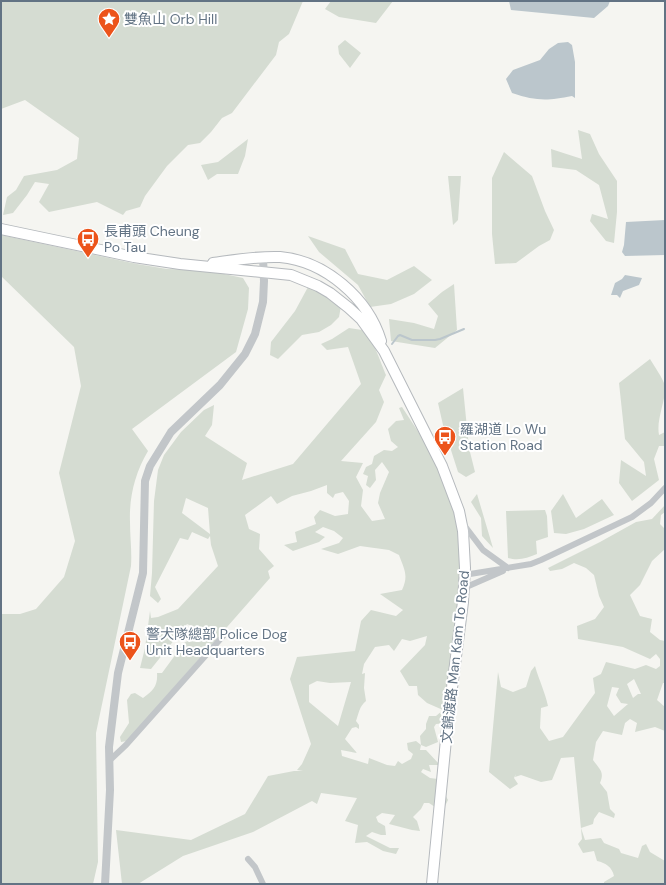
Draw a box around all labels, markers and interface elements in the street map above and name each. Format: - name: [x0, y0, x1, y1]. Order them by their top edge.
- place icon: 雙魚山 Orb Hill: [96, 6, 122, 39]
- place label: 雙魚山 Orb Hill: [124, 10, 217, 28]
- place label: 長甫頭 Cheung Po Tau: [104, 222, 200, 256]
- bus stop icon: 長甫頭 Cheung Po Tau: [75, 226, 101, 259]
- place label: 羅湖道 Lo Wu Station Road: [460, 420, 546, 454]
- bus stop icon: 羅湖道 Lo Wu Station Road: [432, 424, 458, 457]
- street label: 文錦渡路 Man Kam To Road: [437, 570, 473, 744]
- place label: 警犬隊總部 Police Dog Unit Headquarters: [146, 625, 288, 659]
- bus stop icon: 警犬隊總部 Police Dog Unit Headquarters: [117, 629, 143, 662]

